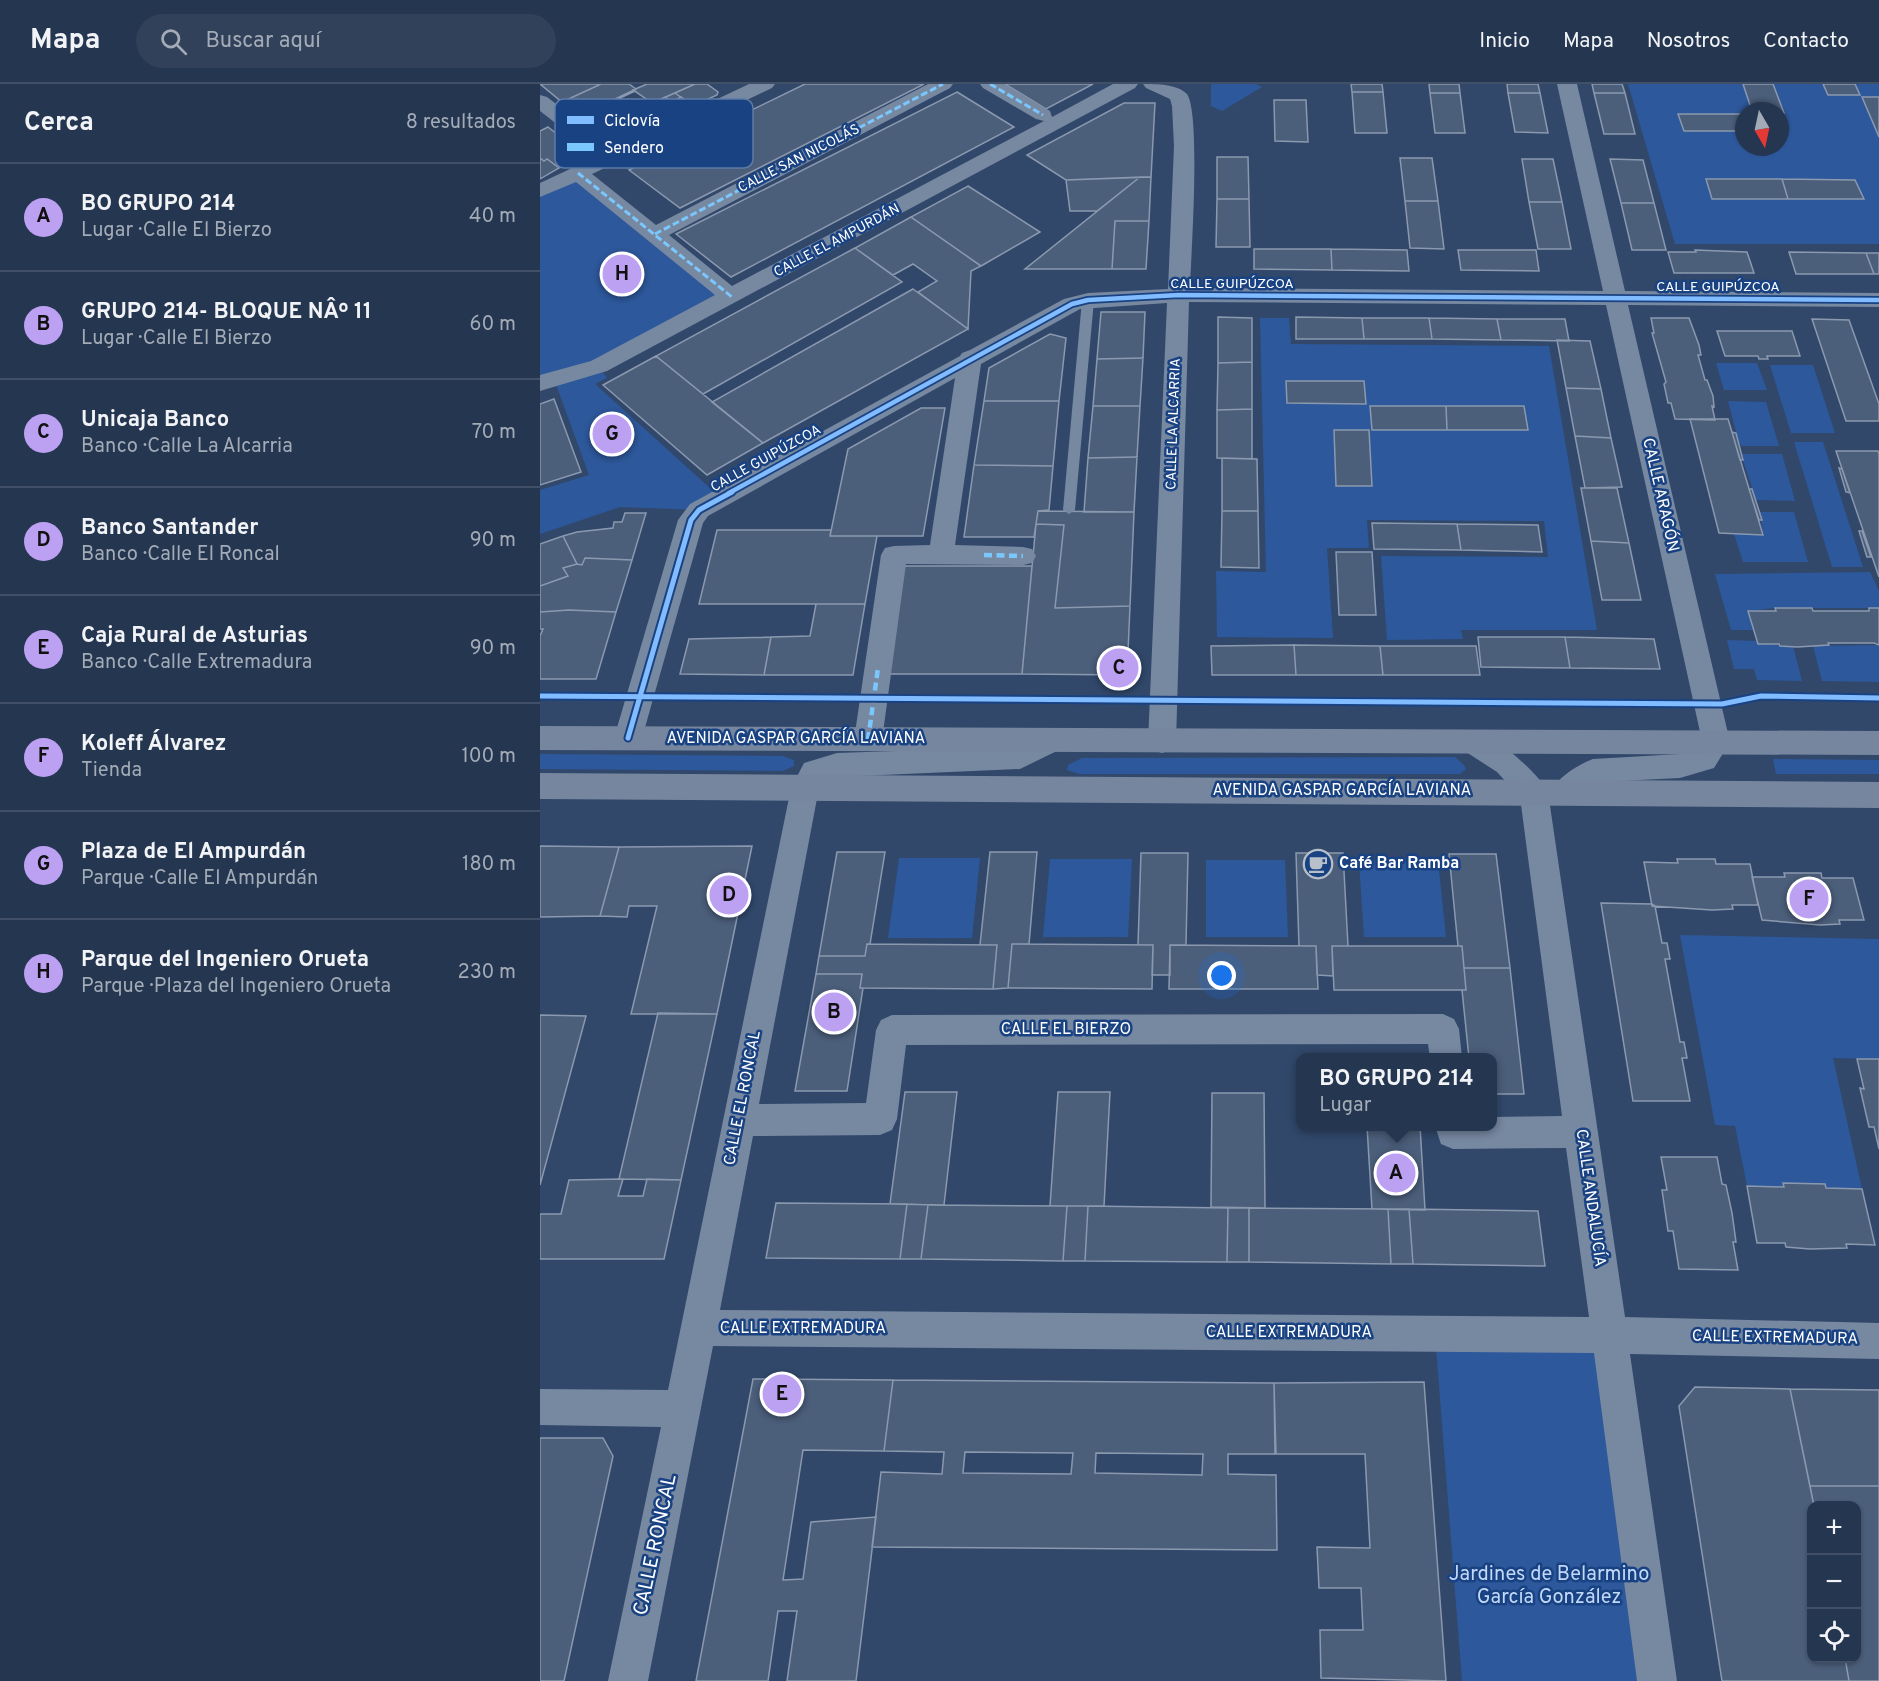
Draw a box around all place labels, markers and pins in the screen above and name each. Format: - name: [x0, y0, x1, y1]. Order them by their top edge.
- pin: H: [602, 252, 641, 297]
- pin: G: [592, 412, 632, 456]
- pin: C: [1100, 646, 1138, 690]
- cafe icon: Café Bar Ramba: [1302, 848, 1334, 880]
- place label: Café Bar Ramba: [1339, 854, 1459, 874]
- pin: D: [710, 872, 748, 918]
- pin: F: [1790, 876, 1828, 922]
- pin: B: [814, 990, 854, 1034]
- pin: A: [1376, 1150, 1416, 1196]
- pin: E: [762, 1372, 802, 1416]

